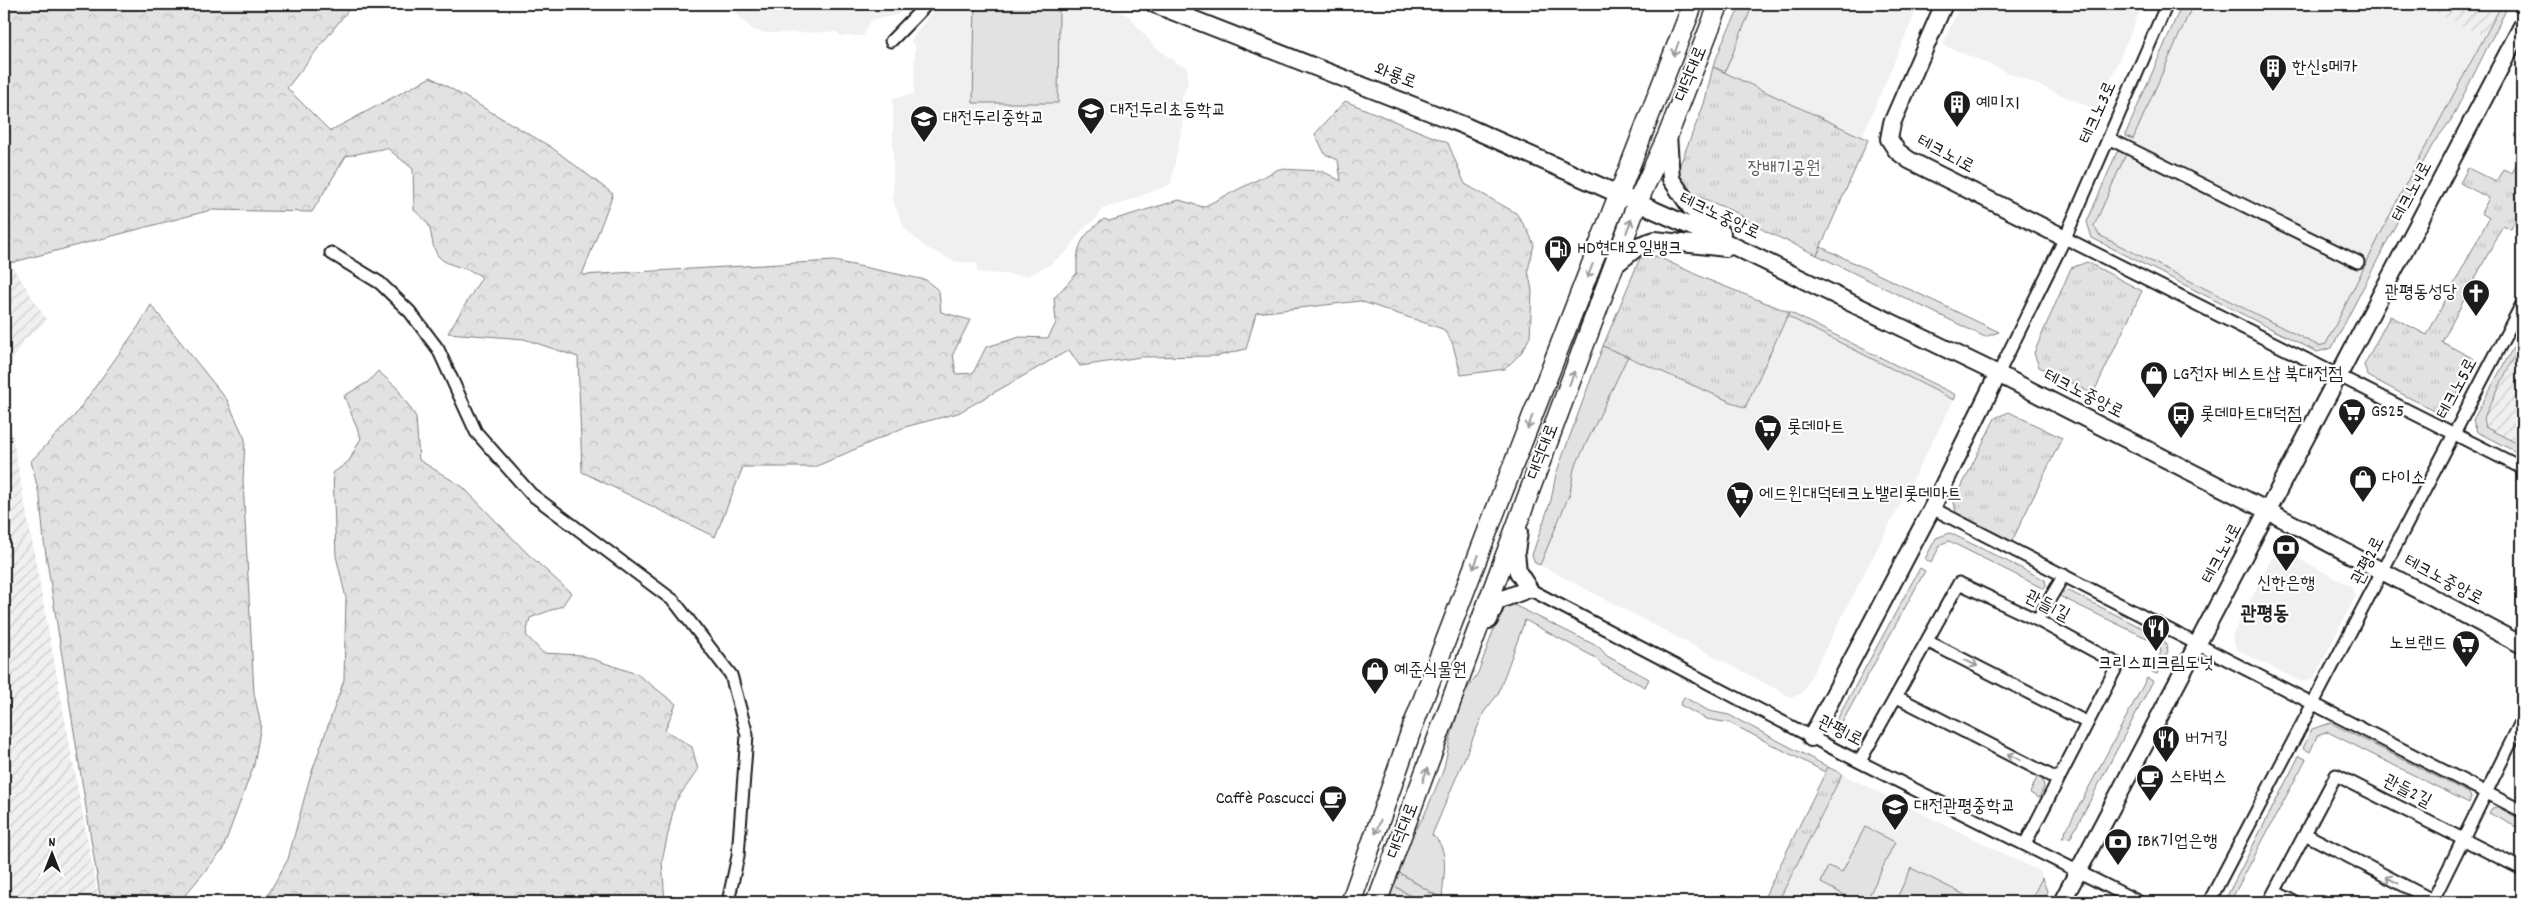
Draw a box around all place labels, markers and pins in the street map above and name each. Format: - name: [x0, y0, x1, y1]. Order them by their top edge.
- building icon: 한신s메카: [2258, 53, 2288, 92]
- place label: 한신s메카: [2292, 56, 2358, 81]
- building icon: 예미지: [1942, 89, 1972, 128]
- place label: 예미지: [1976, 92, 2019, 117]
- school or university icon: 대전두리초등학교: [1076, 96, 1106, 135]
- place label: 대전두리초등학교: [1110, 99, 1226, 124]
- school or university icon: 대전두리중학교: [909, 104, 939, 143]
- place label: 대전두리중학교: [943, 107, 1044, 132]
- fuel station icon: HD현대오일뱅크: [1543, 234, 1573, 273]
- place label: HD현대오일뱅크: [1577, 237, 1682, 262]
- church icon: 관평동성당: [2461, 278, 2491, 317]
- place label: 관평동성당: [2385, 281, 2458, 306]
- shop icon: LG전자 베스트샵 북대전점: [2139, 360, 2169, 399]
- place label: LG전자 베스트샵 북대전점: [2173, 363, 2343, 388]
- supermarket icon: GS25: [2337, 397, 2367, 436]
- bus stop icon: 롯데마트대덕점: [2166, 400, 2196, 439]
- place label: GS25: [2371, 400, 2404, 425]
- place label: 롯데마트대덕점: [2200, 403, 2302, 428]
- supermarket icon: 롯데마트: [1753, 413, 1783, 452]
- place label: 롯데마트: [1787, 416, 1845, 441]
- shop icon: 다이소: [2348, 464, 2378, 503]
- place label: 다이소: [2382, 467, 2425, 492]
- supermarket icon: 에드윈대덕테크노밸리롯데마트: [1725, 480, 1755, 519]
- place label: 에드윈대덕테크노밸리롯데마트: [1759, 483, 1962, 508]
- bank icon: 신한은행: [2271, 533, 2301, 572]
- place label: 신한은행: [2257, 572, 2315, 597]
- restaurant icon: 크리스피크림도넛: [2141, 613, 2171, 652]
- supermarket icon: 노브랜드: [2451, 629, 2481, 668]
- place label: 노브랜드: [2389, 632, 2447, 657]
- place label: 크리스피크림도넛: [2098, 652, 2214, 677]
- shop icon: 예준식물원: [1360, 656, 1390, 695]
- place label: 예준식물원: [1394, 659, 1466, 684]
- restaurant icon: 버거킹: [2151, 724, 2181, 763]
- place label: 버거킹: [2185, 727, 2228, 752]
- cafe icon: 스타벅스: [2135, 763, 2165, 802]
- place label: 스타벅스: [2169, 766, 2227, 791]
- cafe icon: Caffè Pascucci: [1318, 784, 1348, 823]
- place label: Caffè Pascucci: [1216, 787, 1314, 812]
- school or university icon: 대전관평중학교: [1880, 792, 1910, 831]
- place label: 대전관평중학교: [1914, 795, 2015, 820]
- bank icon: IBK기업은행: [2103, 827, 2133, 866]
- place label: IBK기업은행: [2137, 830, 2217, 855]

